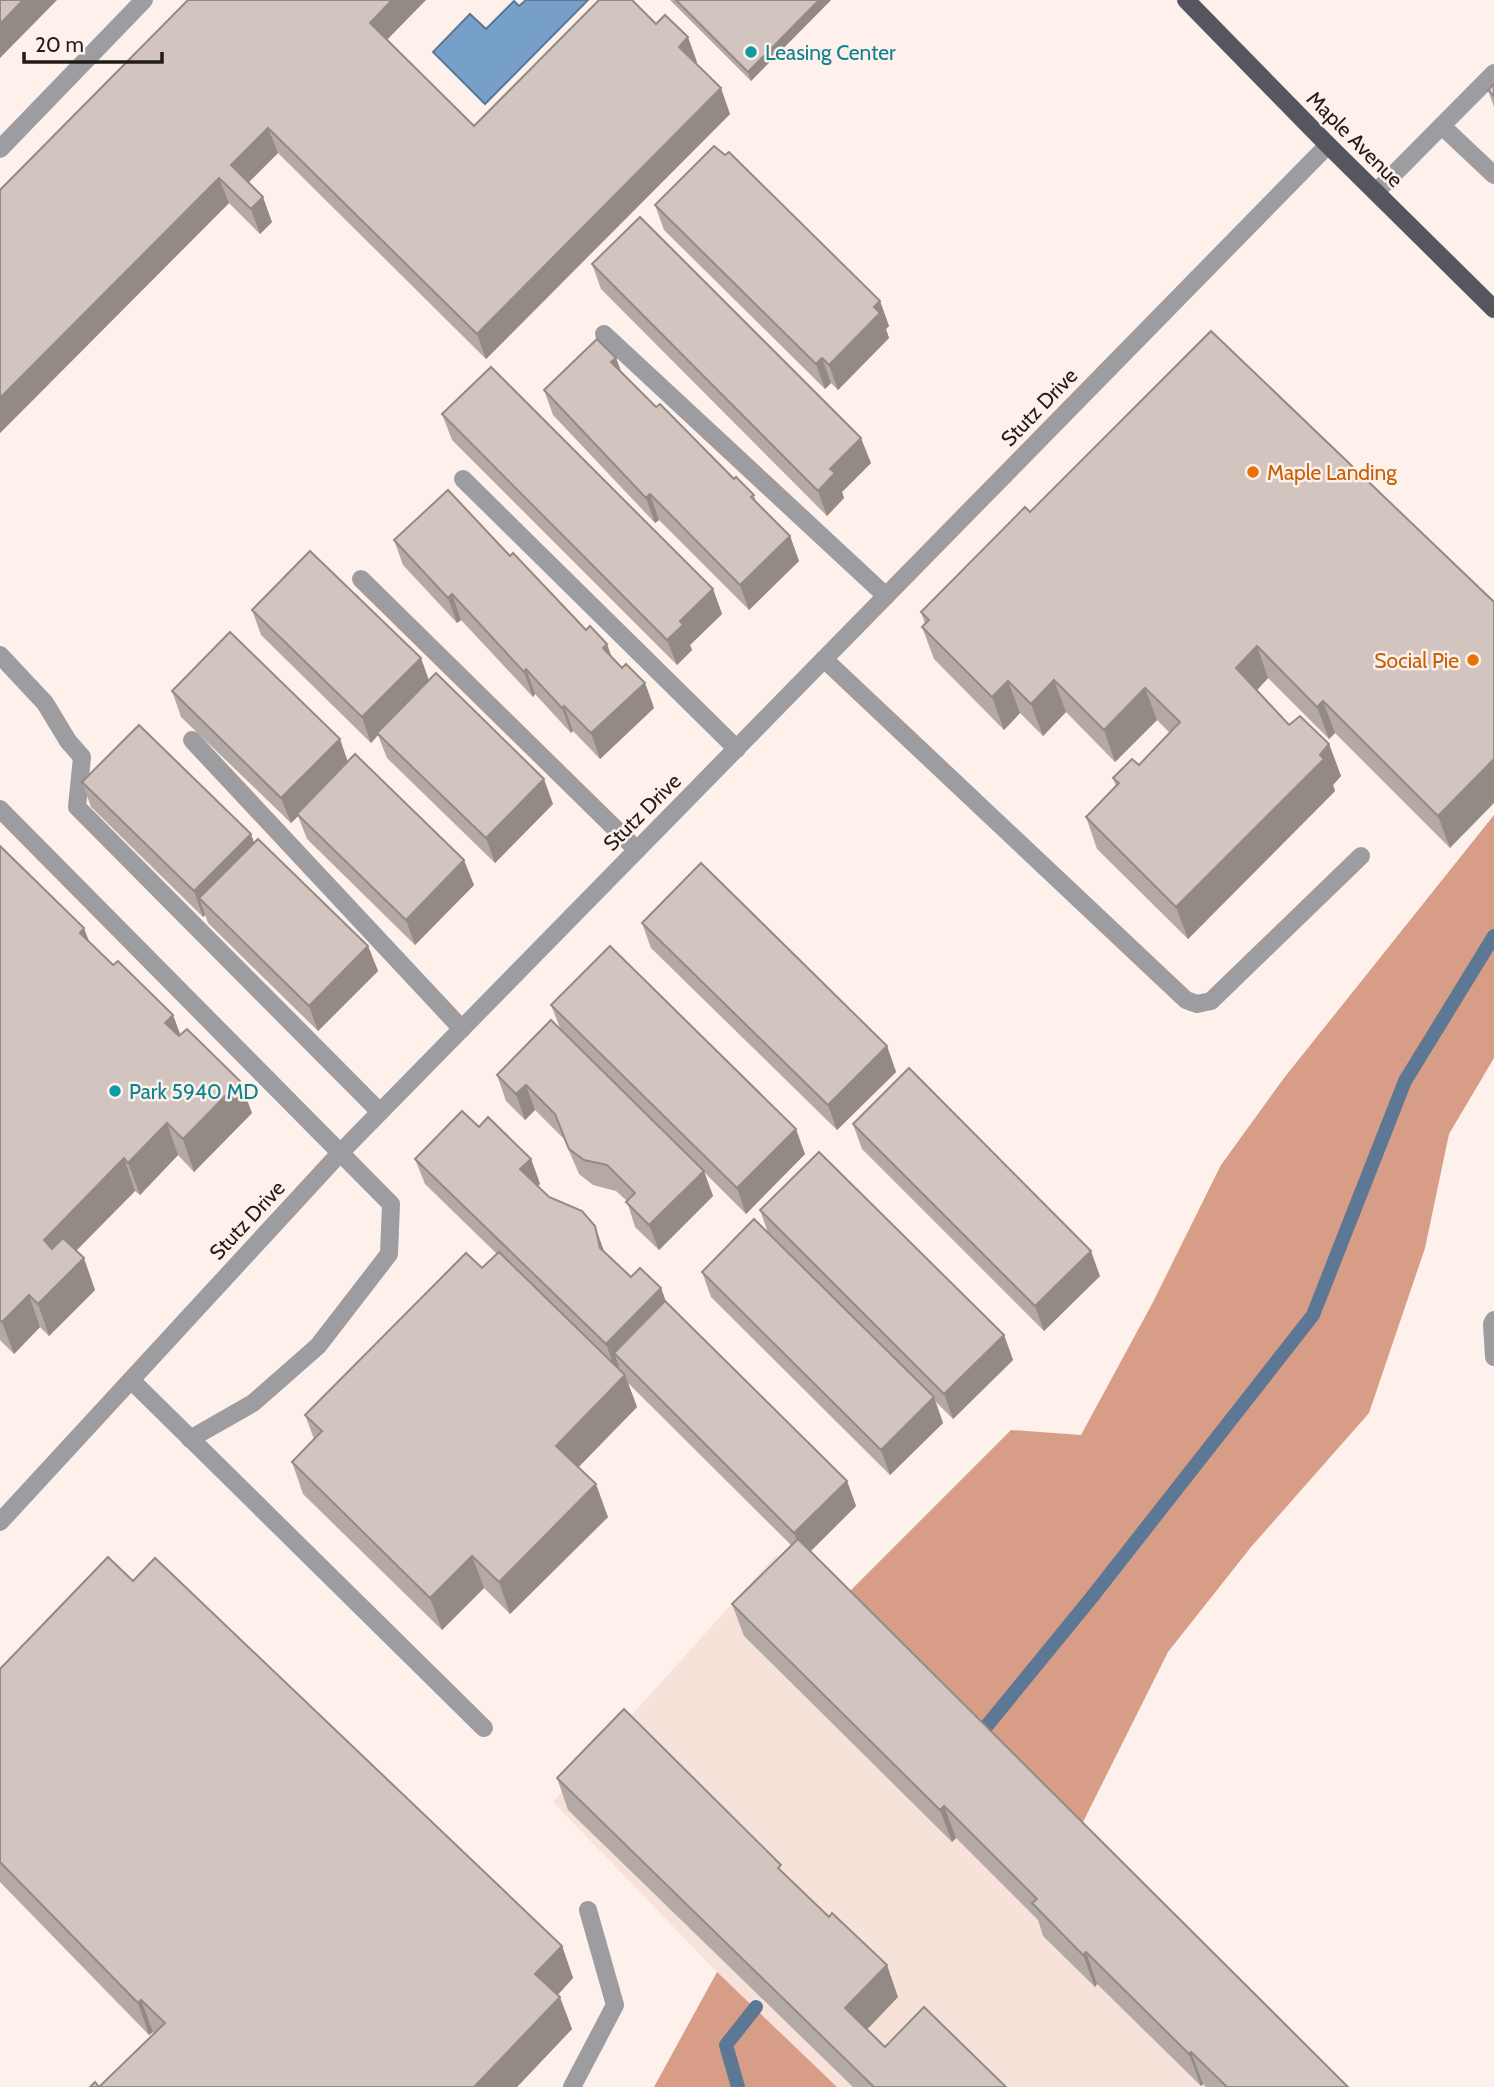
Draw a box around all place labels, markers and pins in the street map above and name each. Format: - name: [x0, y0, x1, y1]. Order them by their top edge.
- place label: Leasing Center: [765, 40, 896, 65]
- marker: Leasing Center: [743, 44, 759, 60]
- place label: Maple Landing: [1267, 460, 1397, 485]
- marker: Maple Landing: [1245, 464, 1261, 480]
- place label: Social Pie: [1374, 648, 1459, 673]
- marker: Social Pie: [1465, 652, 1481, 668]
- place label: Park 5940 MD: [129, 1079, 259, 1104]
- marker: Park 5940 MD: [107, 1083, 123, 1099]

